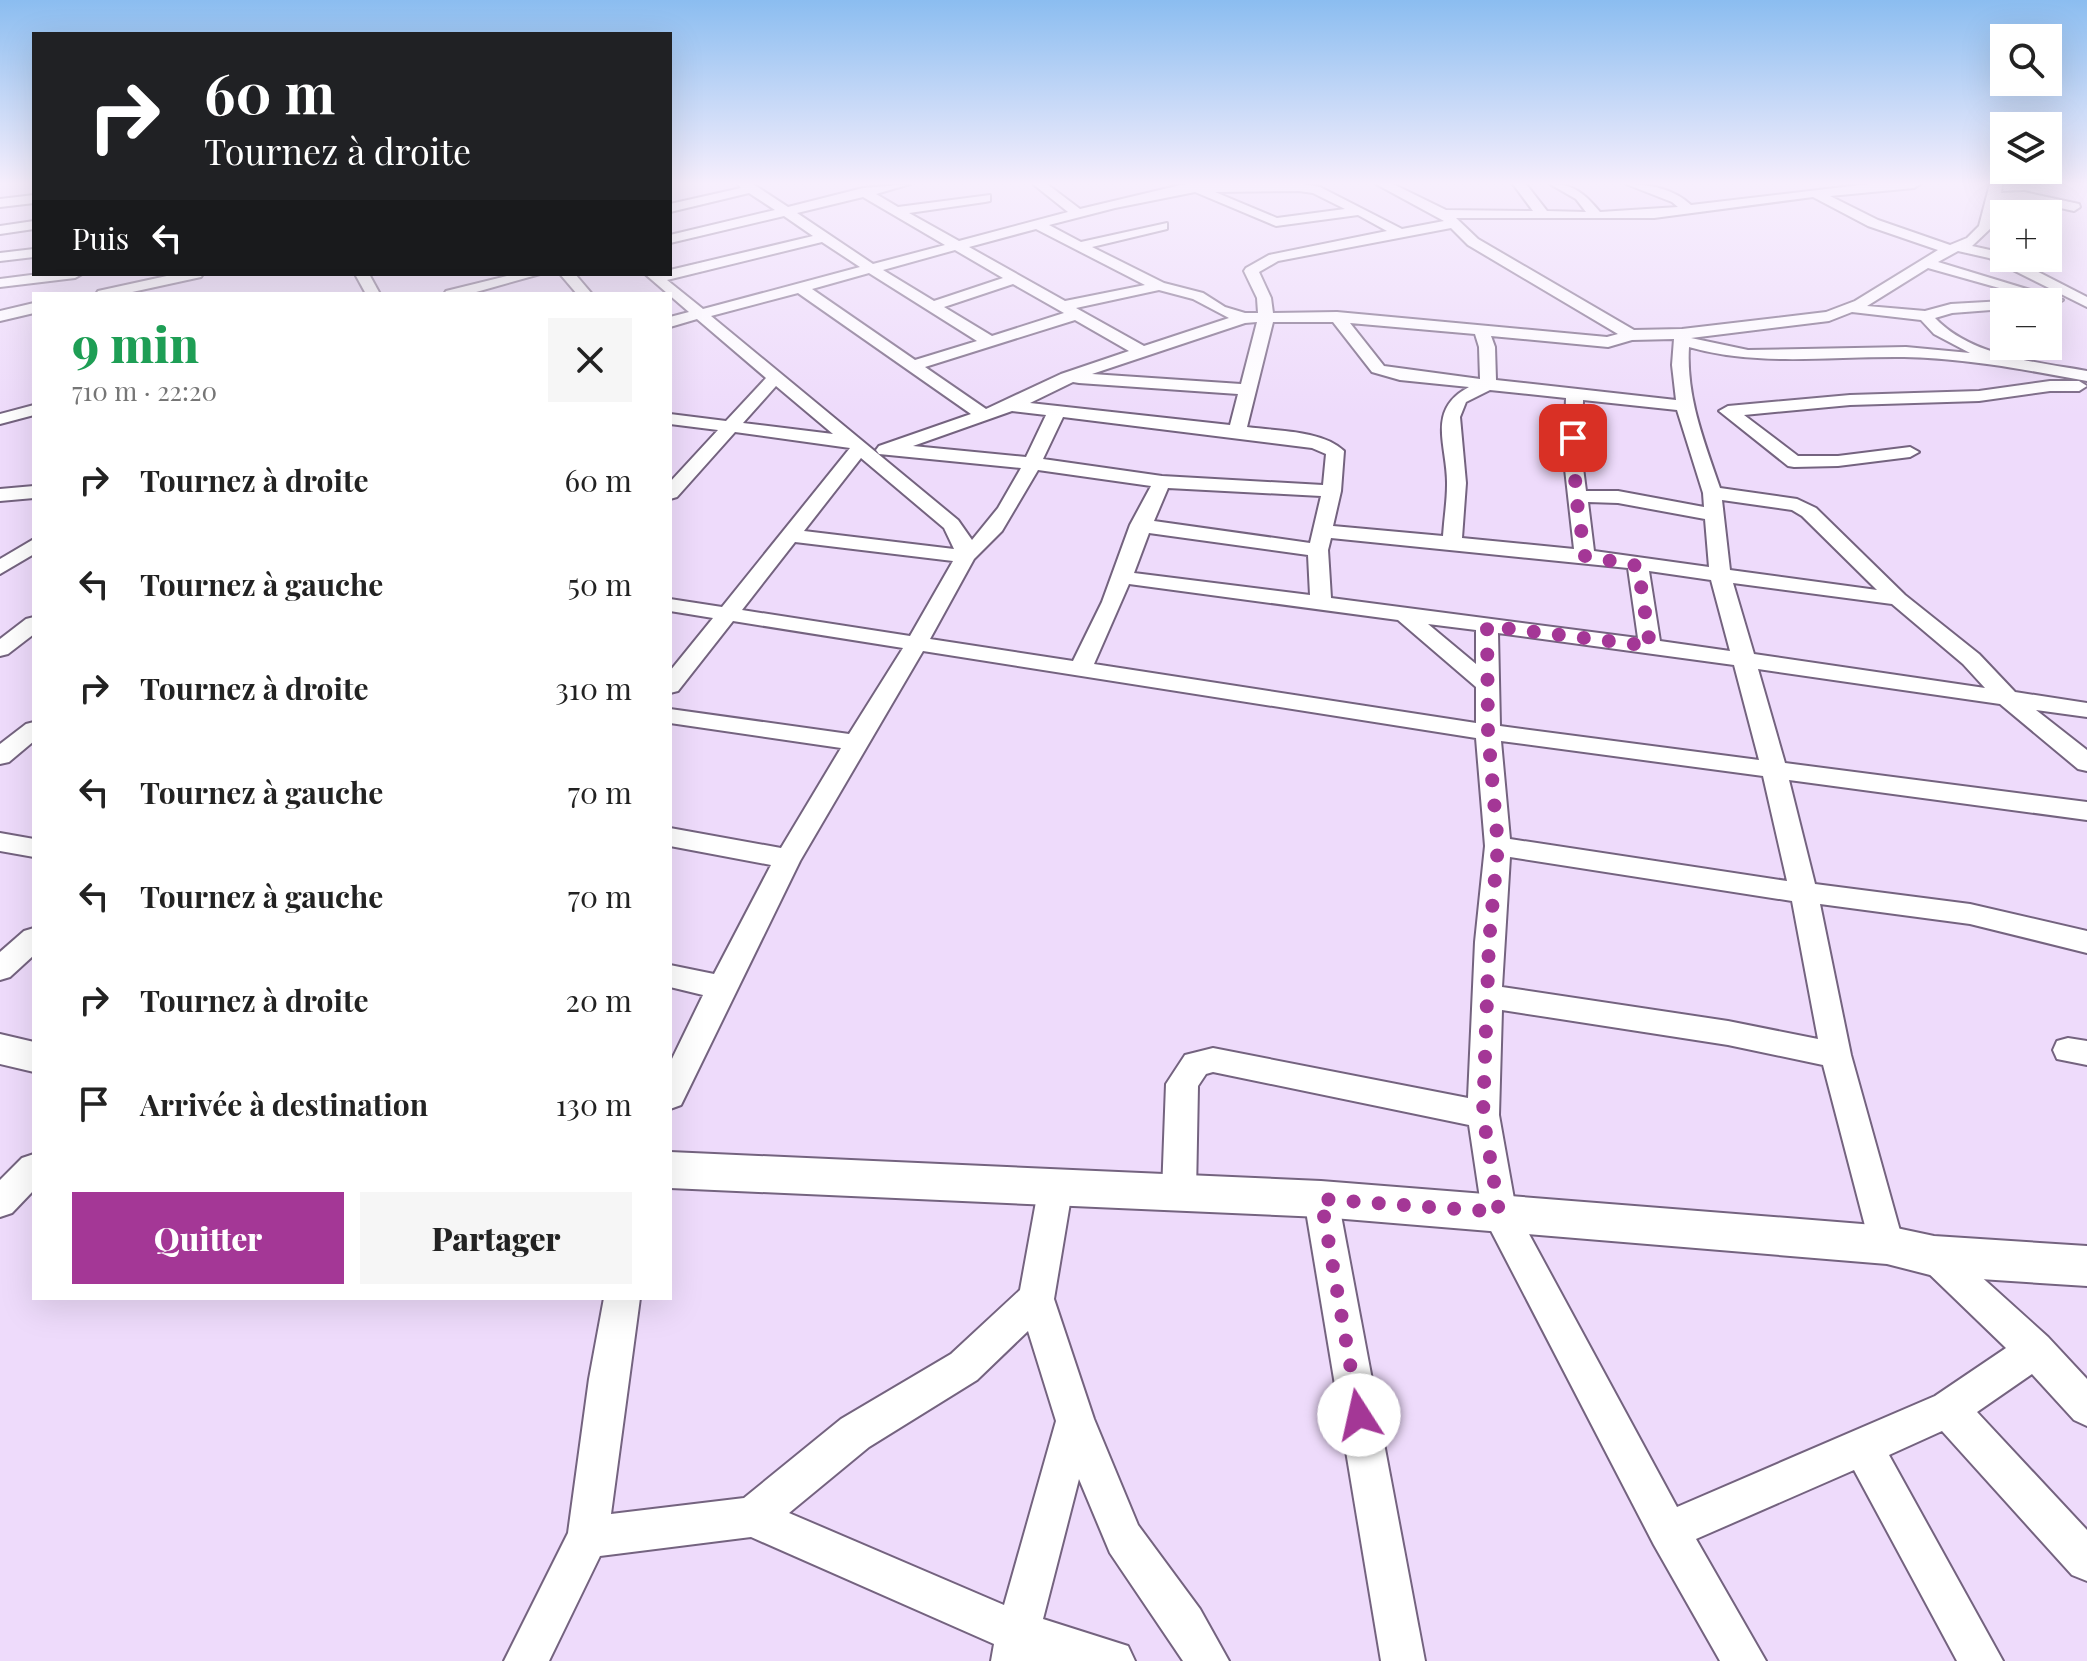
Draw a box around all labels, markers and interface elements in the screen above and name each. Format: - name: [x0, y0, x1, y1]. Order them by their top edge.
- map controls: [1990, 24, 2062, 360]
- button: search: [1990, 24, 2062, 96]
- text: 60 m: [204, 54, 335, 129]
- icon: right: [72, 64, 176, 168]
- button: layers: [1990, 112, 2062, 184]
- text: Tournez à droite: [204, 126, 471, 174]
- button: +: [1990, 200, 2062, 272]
- icon: left: [145, 216, 189, 260]
- text: Puis: [72, 218, 129, 258]
- button: −: [1990, 288, 2062, 360]
- text: 9 min: [72, 311, 199, 375]
- button: close: [548, 318, 632, 402]
- text: 710 m · 22:20: [72, 373, 217, 408]
- pin: [1539, 404, 1607, 472]
- icon: arrive: [1551, 416, 1595, 460]
- icon: right: [72, 458, 116, 502]
- text: Tournez à droite: [140, 460, 369, 500]
- text: 60 m: [564, 460, 632, 500]
- icon: left: [72, 562, 116, 606]
- text: Tournez à gauche: [140, 564, 383, 604]
- text: 50 m: [567, 564, 632, 604]
- icon: right: [72, 666, 116, 710]
- text: Tournez à droite: [140, 668, 369, 708]
- text: 310 m: [555, 668, 632, 708]
- icon: left: [72, 770, 116, 814]
- text: Tournez à gauche: [140, 772, 383, 812]
- text: 70 m: [568, 772, 632, 812]
- icon: left: [72, 874, 116, 918]
- text: Tournez à gauche: [140, 876, 383, 916]
- text: 70 m: [568, 876, 632, 916]
- icon: right: [72, 978, 116, 1022]
- text: Tournez à droite: [140, 980, 369, 1020]
- text: 20 m: [566, 980, 632, 1020]
- icon: arrive: [72, 1082, 116, 1126]
- text: Arrivée à destination: [140, 1084, 428, 1124]
- text: 130 m: [556, 1084, 632, 1124]
- button: Quitter: [72, 1192, 344, 1284]
- button: Partager: [360, 1192, 632, 1284]
- position arrow: [1317, 1373, 1401, 1457]

